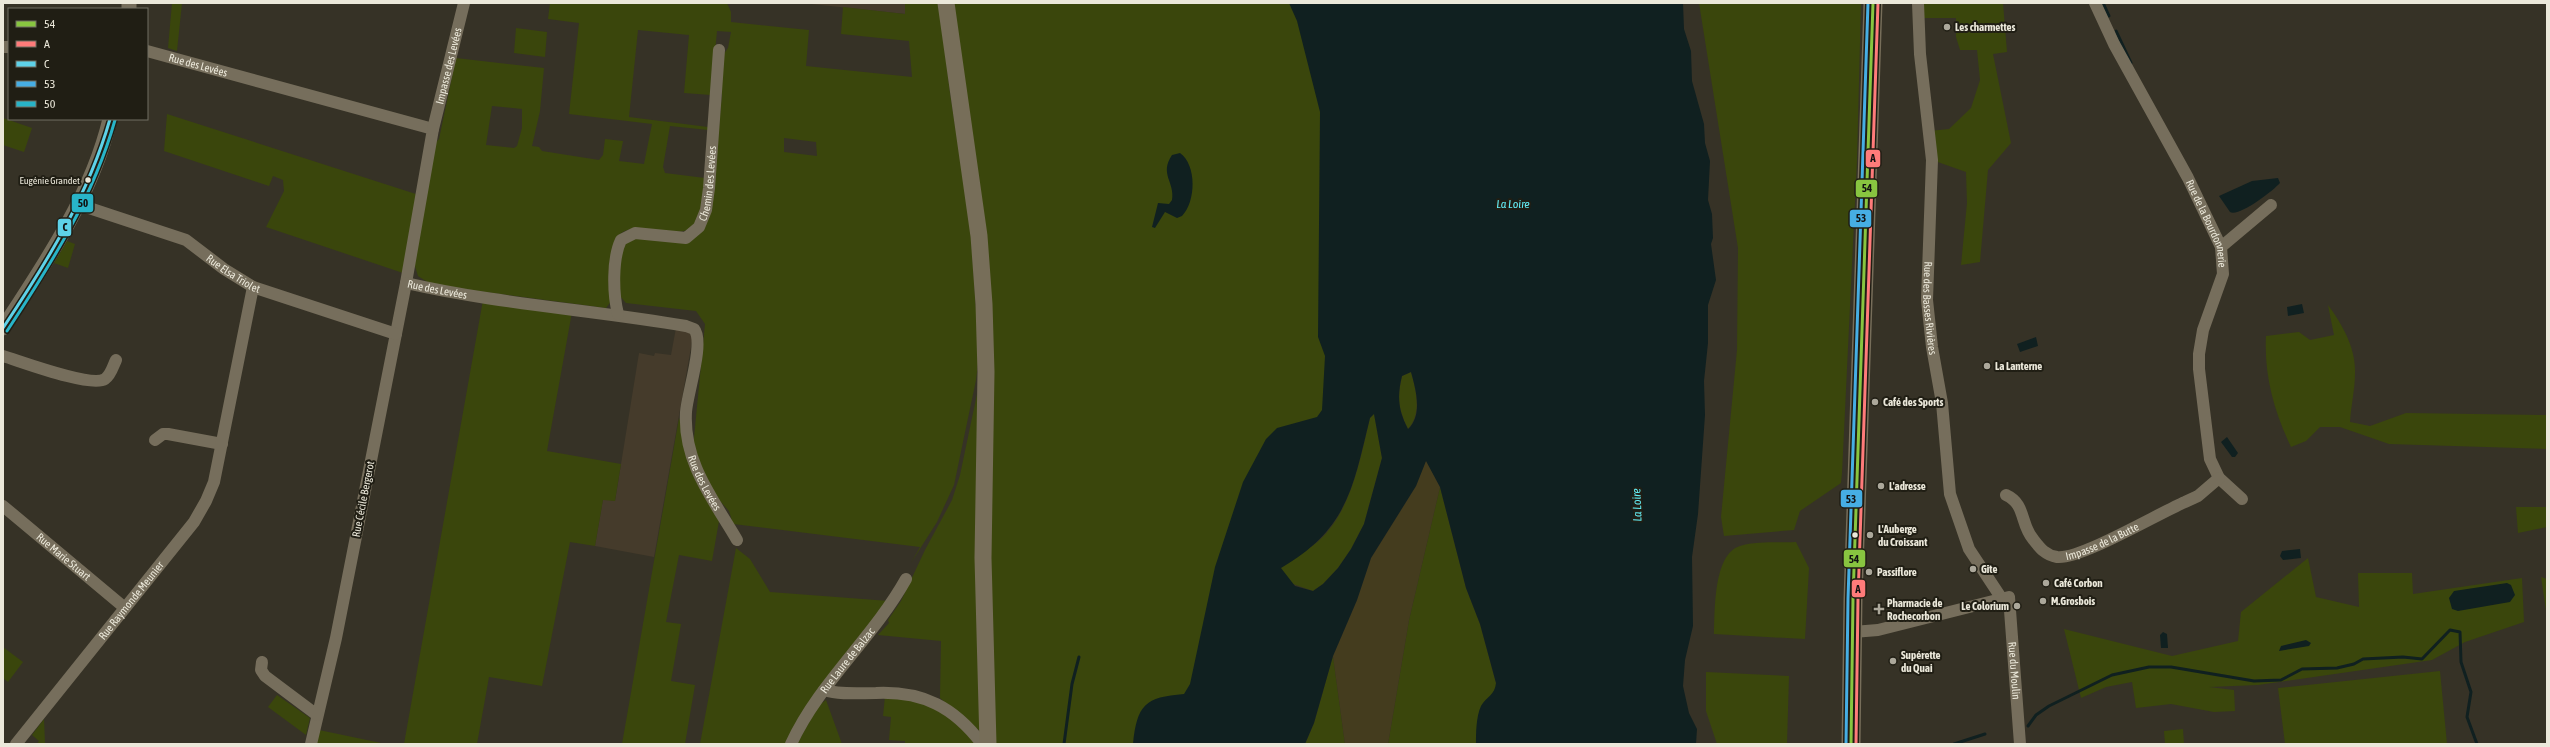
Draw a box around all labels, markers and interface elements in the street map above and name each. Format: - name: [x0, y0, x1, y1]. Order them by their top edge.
- legend: [8, 8, 148, 120]
- text: 54: [44, 17, 56, 31]
- place label: Les charmettes: [1955, 21, 2016, 33]
- marker: Les charmettes: [1942, 22, 1952, 32]
- street label: Impasse des Levées: [433, 26, 464, 105]
- text: A: [44, 37, 50, 51]
- street label: Rue des Levées: [167, 51, 229, 79]
- text: C: [44, 57, 50, 71]
- text: 53: [44, 77, 55, 91]
- text: 50: [44, 97, 56, 111]
- street label: Chemin des Levées: [696, 145, 718, 223]
- line badge: A: [1865, 149, 1881, 168]
- text: A: [1869, 152, 1876, 164]
- place label: Eugénie Grandet: [20, 175, 80, 186]
- marker: Eugénie Grandet: [83, 175, 93, 185]
- street label: Rue de la Bourdonnerie: [2184, 178, 2228, 268]
- line badge: 54: [1855, 179, 1878, 198]
- text: 54: [1862, 182, 1872, 194]
- line badge: 50: [71, 193, 94, 213]
- text: 50: [78, 197, 88, 209]
- water label: La Loire: [1496, 197, 1530, 211]
- line badge: 53: [1849, 209, 1872, 228]
- text: 53: [1856, 212, 1866, 224]
- line badge: C: [57, 218, 72, 237]
- text: C: [63, 221, 68, 233]
- street label: Rue Elsa Triolet: [204, 252, 262, 295]
- street label: Rue des Basses Rivières: [1921, 261, 1939, 356]
- street label: Rue des Levées: [406, 278, 468, 301]
- place label: La Lanterne: [1995, 360, 2042, 372]
- marker: La Lanterne: [1982, 361, 1992, 371]
- place label: Café des Sports: [1883, 396, 1944, 408]
- marker: Café des Sports: [1870, 397, 1880, 407]
- street label: Rue des Levées: [686, 454, 724, 513]
- street label: Rue Cécile Bergerot: [350, 460, 376, 538]
- place label: L'adresse: [1889, 480, 1926, 492]
- marker: L'adresse: [1876, 481, 1886, 491]
- water label: La Loire: [1629, 487, 1645, 522]
- line badge: 53: [1840, 489, 1863, 508]
- text: 53: [1846, 493, 1856, 505]
- street label: Impasse de la Butte: [2064, 520, 2141, 562]
- place label: L'Auberge du Croissant: [1878, 523, 1928, 548]
- unlabelled marker: [1850, 530, 1860, 540]
- marker: L'Auberge du Croissant: [1865, 530, 1875, 540]
- street label: Rue Marie Stuart: [34, 531, 93, 583]
- line badge: 54: [1843, 549, 1866, 568]
- text: 54: [1849, 553, 1859, 565]
- street label: Rue Raymonde Meunier: [96, 558, 166, 642]
- place label: Gîte: [1981, 563, 1997, 575]
- marker: Gîte: [1968, 564, 1978, 574]
- place label: Passiflore: [1877, 566, 1917, 578]
- marker: Passiflore: [1864, 567, 1874, 577]
- place label: Café Corbon: [2054, 577, 2103, 589]
- marker: Café Corbon: [2041, 578, 2051, 588]
- line badge: A: [1851, 579, 1866, 598]
- text: A: [1854, 583, 1861, 595]
- place label: M.Grosbois: [2051, 595, 2095, 607]
- marker: M.Grosbois: [2038, 596, 2048, 606]
- place label: Pharmacie de Rochecorbon: [1887, 597, 1942, 622]
- place label: Le Colorium: [1961, 600, 2009, 612]
- marker: Le Colorium: [2012, 601, 2022, 611]
- marker: Pharmacie de Rochecorbon: [1874, 604, 1884, 614]
- street label: Rue Laure de Balzac: [818, 625, 877, 695]
- street label: Rue du Moulin: [2006, 641, 2023, 700]
- place label: Supérette du Quai: [1901, 649, 1941, 674]
- marker: Supérette du Quai: [1888, 656, 1898, 666]

